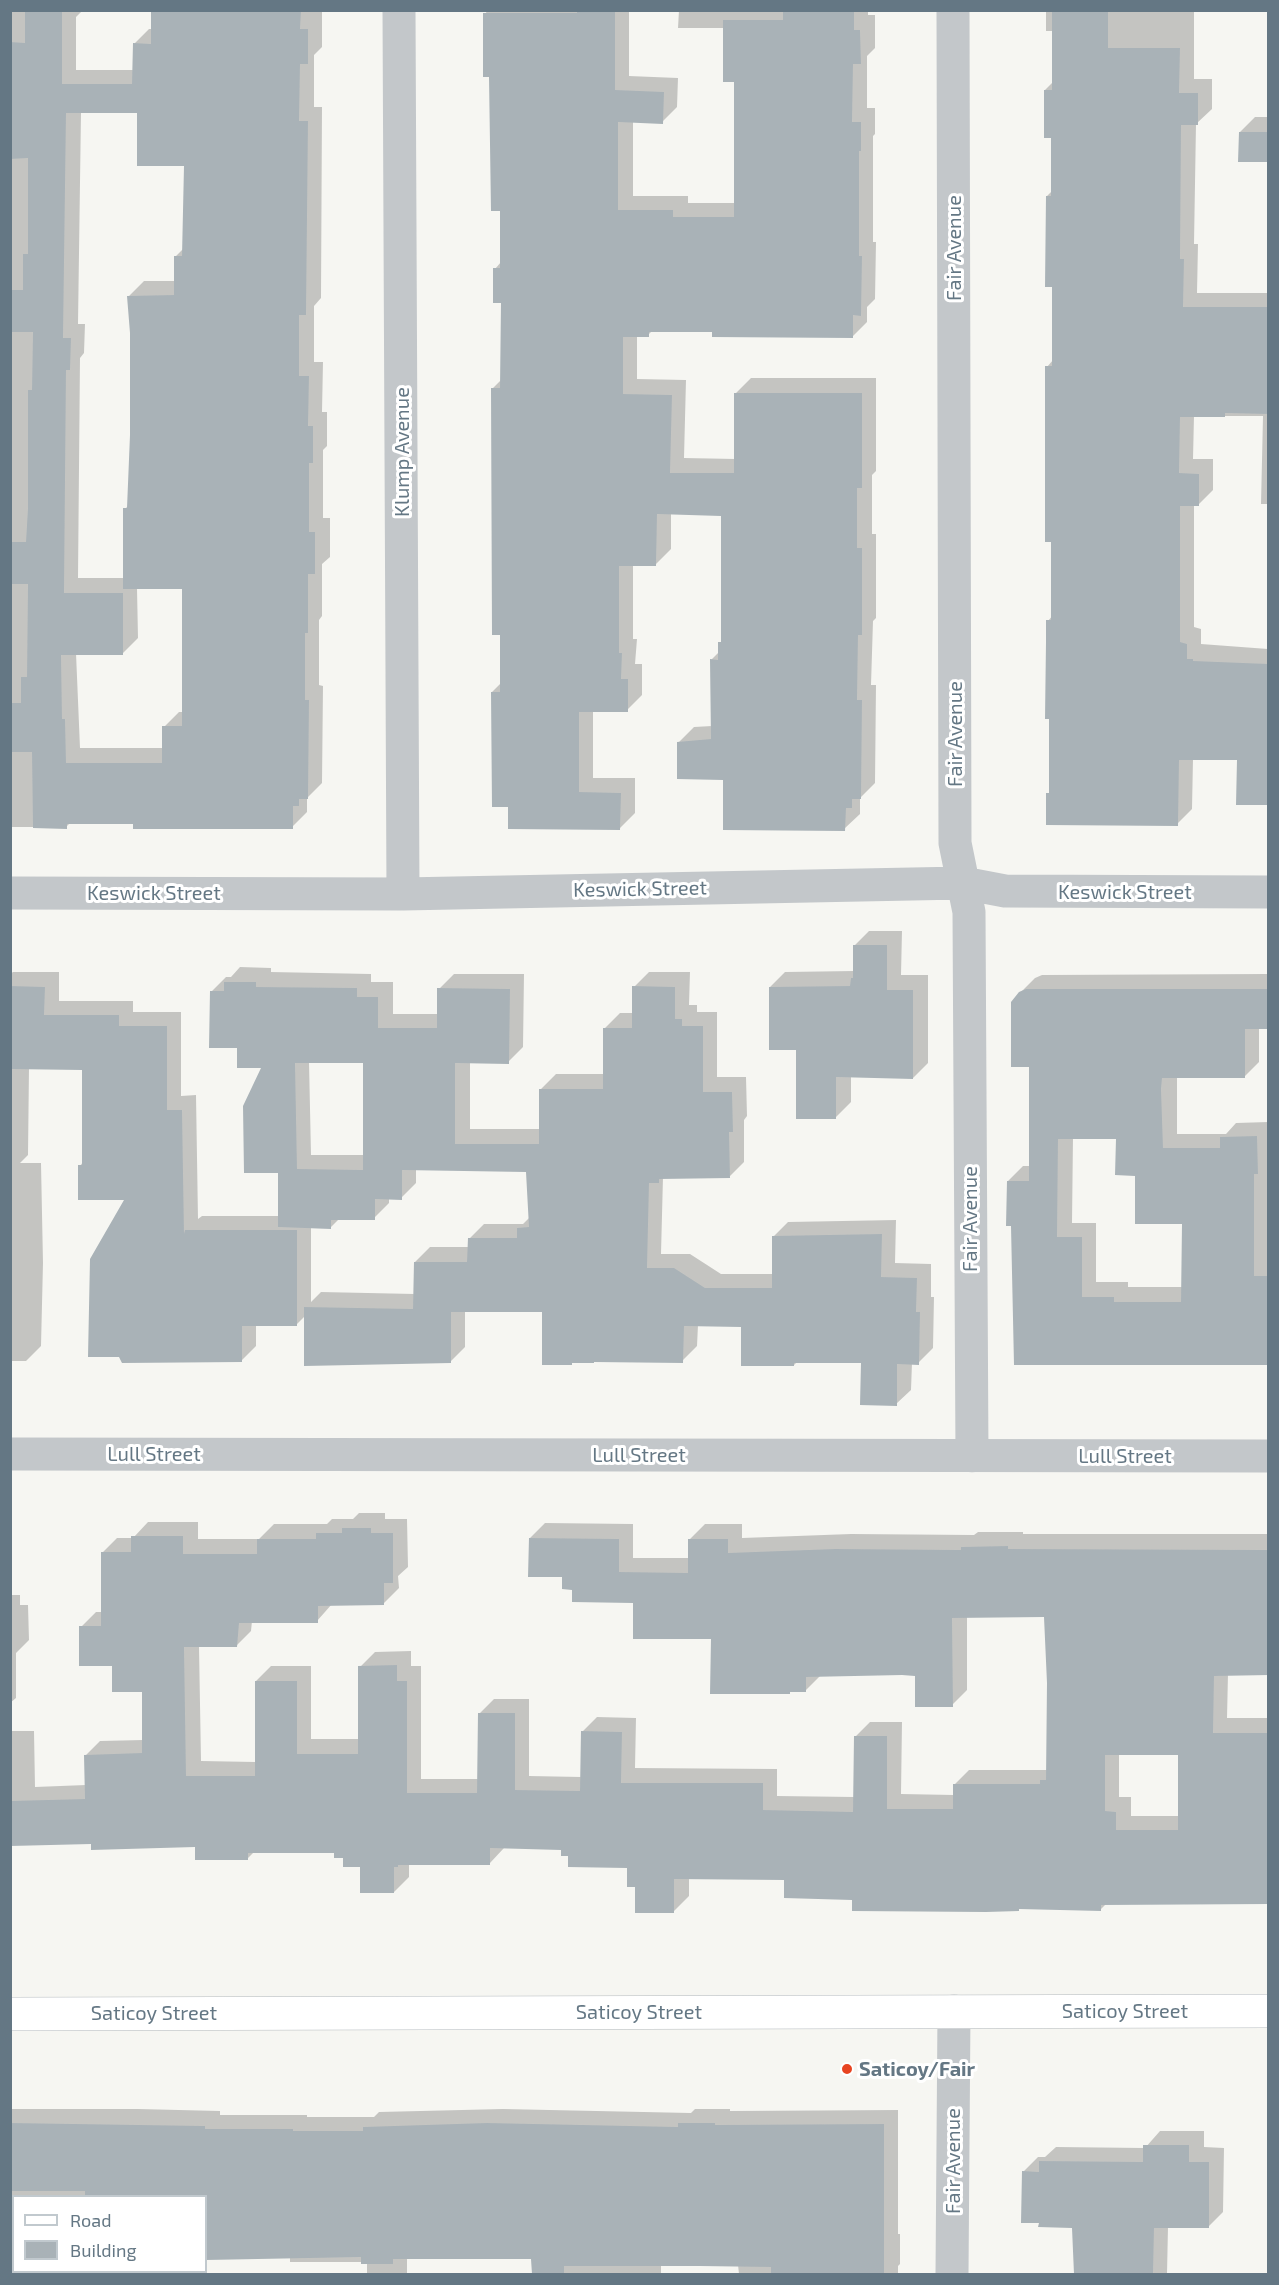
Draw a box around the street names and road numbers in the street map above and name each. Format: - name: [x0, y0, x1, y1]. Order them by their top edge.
- street label: Fair Avenue: [942, 195, 966, 301]
- street label: Klump Avenue: [390, 387, 414, 517]
- street label: Fair Avenue: [943, 681, 967, 787]
- street label: Keswick Street: [573, 876, 707, 902]
- street label: Keswick Street: [1058, 880, 1192, 904]
- street label: Keswick Street: [87, 881, 221, 905]
- street label: Fair Avenue: [958, 1166, 982, 1272]
- street label: Lull Street: [107, 1442, 201, 1466]
- street label: Lull Street: [592, 1443, 686, 1467]
- street label: Lull Street: [1078, 1444, 1172, 1468]
- street label: Saticoy Street: [1062, 1999, 1188, 2023]
- street label: Saticoy Street: [576, 2000, 702, 2024]
- street label: Saticoy Street: [91, 2001, 217, 2025]
- street label: Fair Avenue: [941, 2108, 965, 2214]

